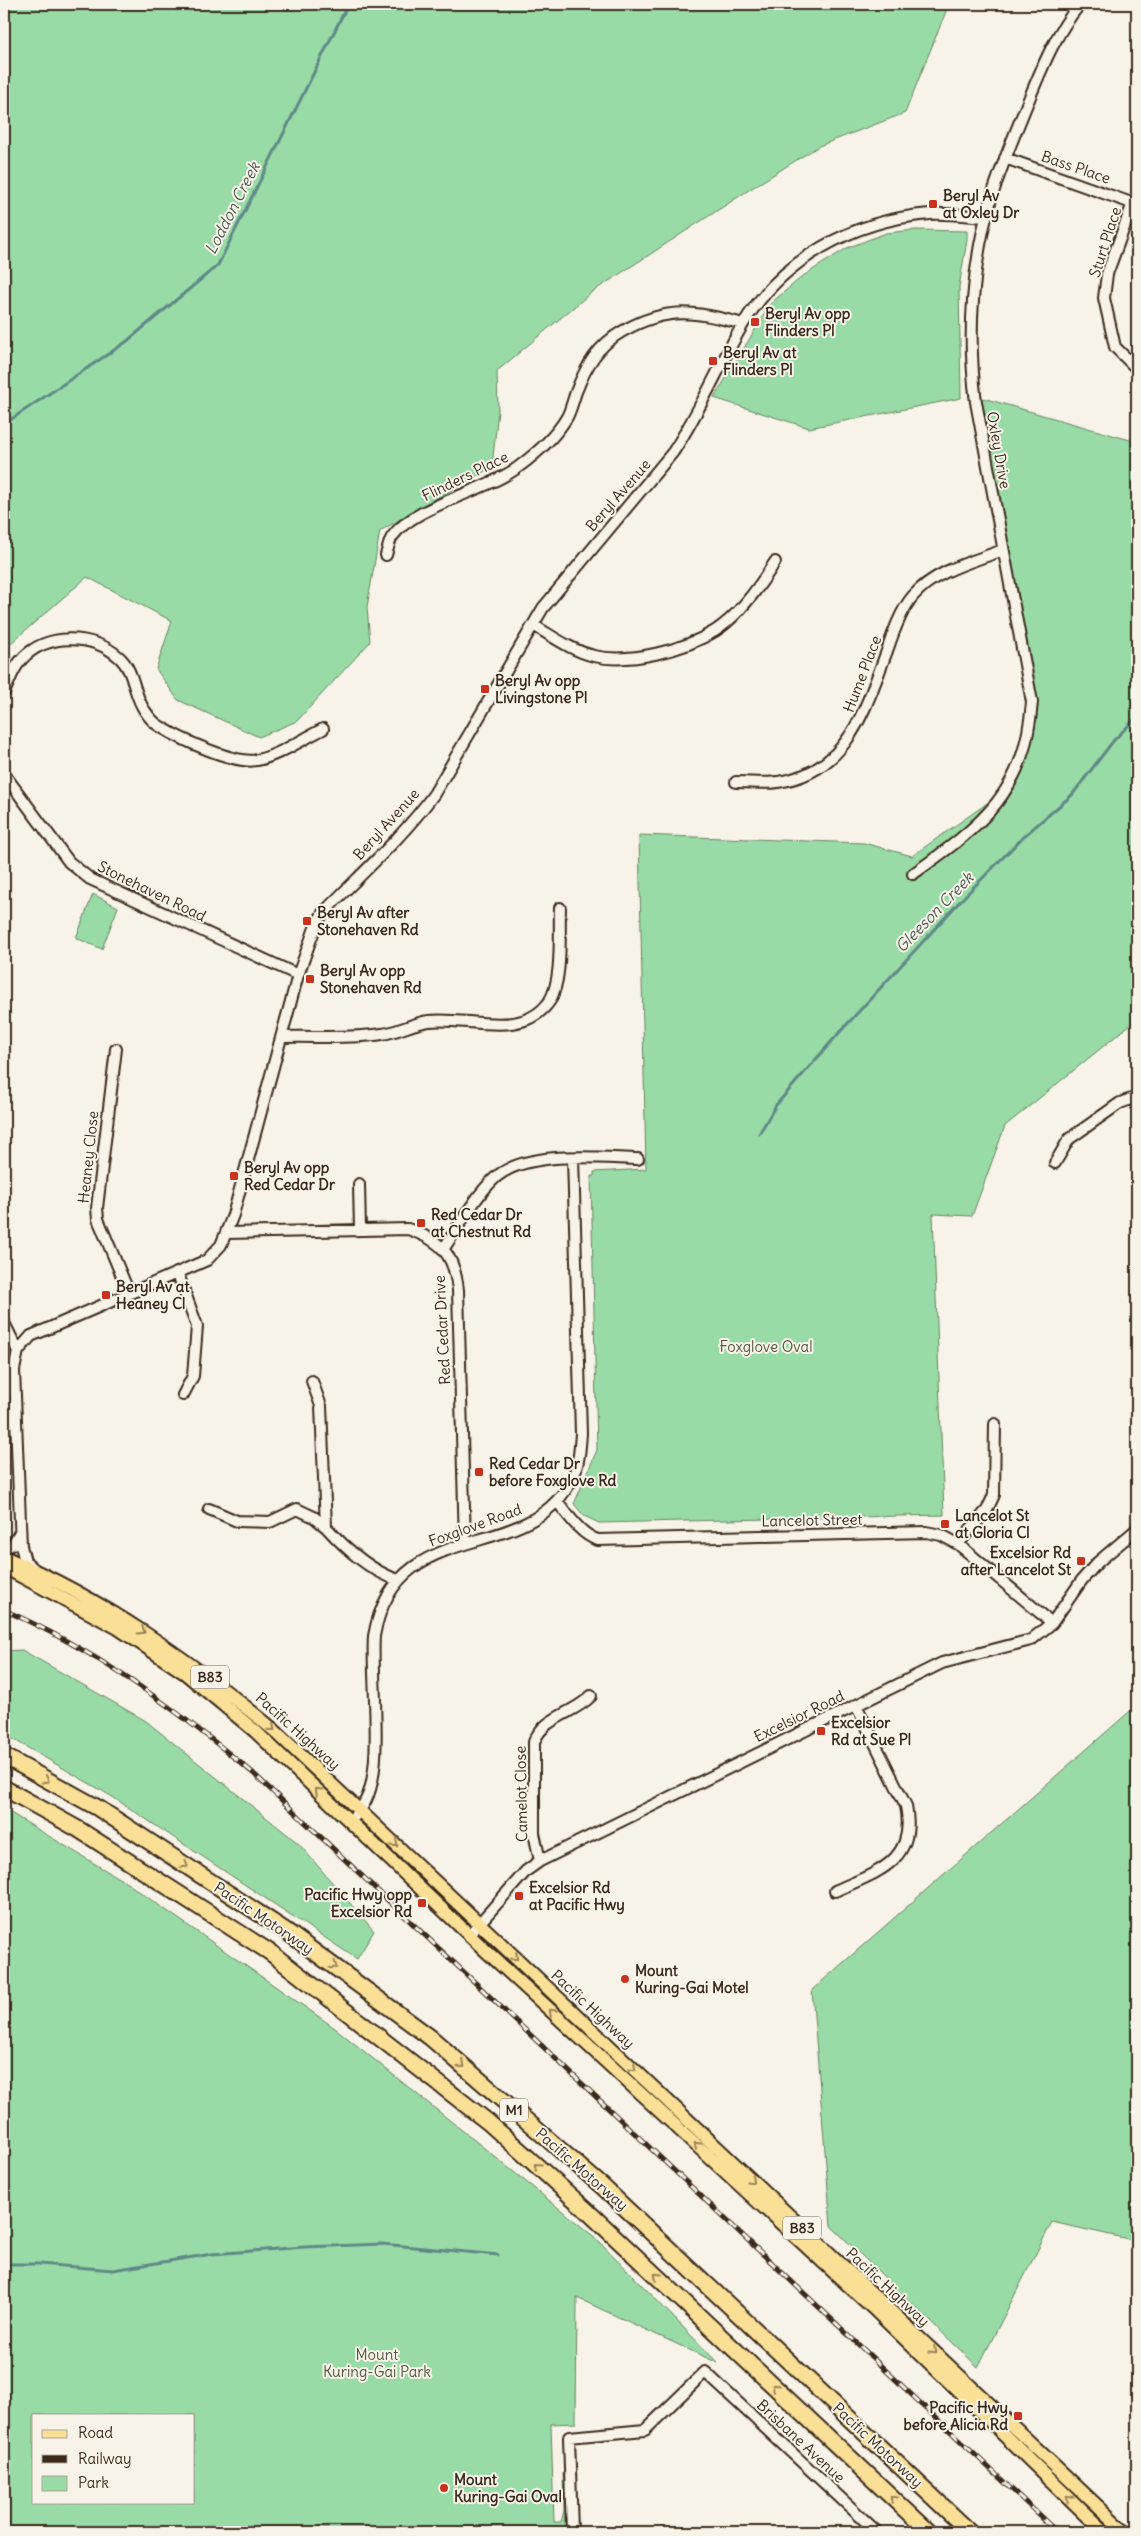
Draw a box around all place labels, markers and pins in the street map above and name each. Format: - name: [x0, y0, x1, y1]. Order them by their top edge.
- place label: Beryl Av at Oxley Dr: [943, 186, 1020, 223]
- marker: Beryl Av at Oxley Dr: [927, 198, 939, 210]
- place label: Beryl Av opp Flinders Pl: [765, 304, 851, 340]
- marker: Beryl Av opp Flinders Pl: [749, 316, 761, 328]
- place label: Beryl Av at Flinders Pl: [723, 343, 797, 379]
- marker: Beryl Av at Flinders Pl: [707, 355, 719, 367]
- place label: Beryl Av opp Livingstone Pl: [495, 671, 587, 708]
- marker: Beryl Av opp Livingstone Pl: [479, 683, 491, 695]
- place label: Beryl Av after Stonehaven Rd: [317, 903, 419, 939]
- marker: Beryl Av after Stonehaven Rd: [301, 915, 313, 927]
- place label: Beryl Av opp Stonehaven Rd: [320, 961, 422, 997]
- marker: Beryl Av opp Stonehaven Rd: [304, 973, 316, 985]
- place label: Beryl Av opp Red Cedar Dr: [244, 1158, 336, 1194]
- marker: Beryl Av opp Red Cedar Dr: [228, 1170, 240, 1182]
- place label: Red Cedar Dr at Chestnut Rd: [431, 1205, 531, 1241]
- marker: Red Cedar Dr at Chestnut Rd: [415, 1217, 427, 1229]
- place label: Beryl Av at Heaney Cl: [116, 1277, 190, 1314]
- marker: Beryl Av at Heaney Cl: [100, 1289, 112, 1301]
- place label: Red Cedar Dr before Foxglove Rd: [489, 1454, 617, 1491]
- marker: Red Cedar Dr before Foxglove Rd: [473, 1466, 485, 1478]
- place label: Lancelot St at Gloria Cl: [955, 1506, 1030, 1542]
- marker: Lancelot St at Gloria Cl: [939, 1518, 951, 1530]
- place label: Excelsior Rd after Lancelot St: [961, 1543, 1072, 1579]
- marker: Excelsior Rd after Lancelot St: [1075, 1555, 1087, 1567]
- place label: Excelsior Rd at Sue Pl: [831, 1713, 911, 1749]
- marker: Excelsior Rd at Sue Pl: [815, 1725, 827, 1737]
- place label: Excelsior Rd at Pacific Hwy: [529, 1878, 625, 1915]
- place label: Pacific Hwy opp Excelsior Rd: [304, 1885, 412, 1921]
- marker: Excelsior Rd at Pacific Hwy: [513, 1890, 525, 1902]
- marker: Pacific Hwy opp Excelsior Rd: [416, 1897, 428, 1909]
- place label: Mount Kuring-Gai Motel: [635, 1961, 749, 1998]
- marker: Mount Kuring-Gai Motel: [619, 1973, 631, 1985]
- place label: Pacific Hwy before Alicia Rd: [903, 2398, 1008, 2434]
- marker: Pacific Hwy before Alicia Rd: [1012, 2410, 1024, 2422]
- place label: Mount Kuring-Gai Oval: [454, 2470, 562, 2507]
- marker: Mount Kuring-Gai Oval: [438, 2482, 450, 2494]

